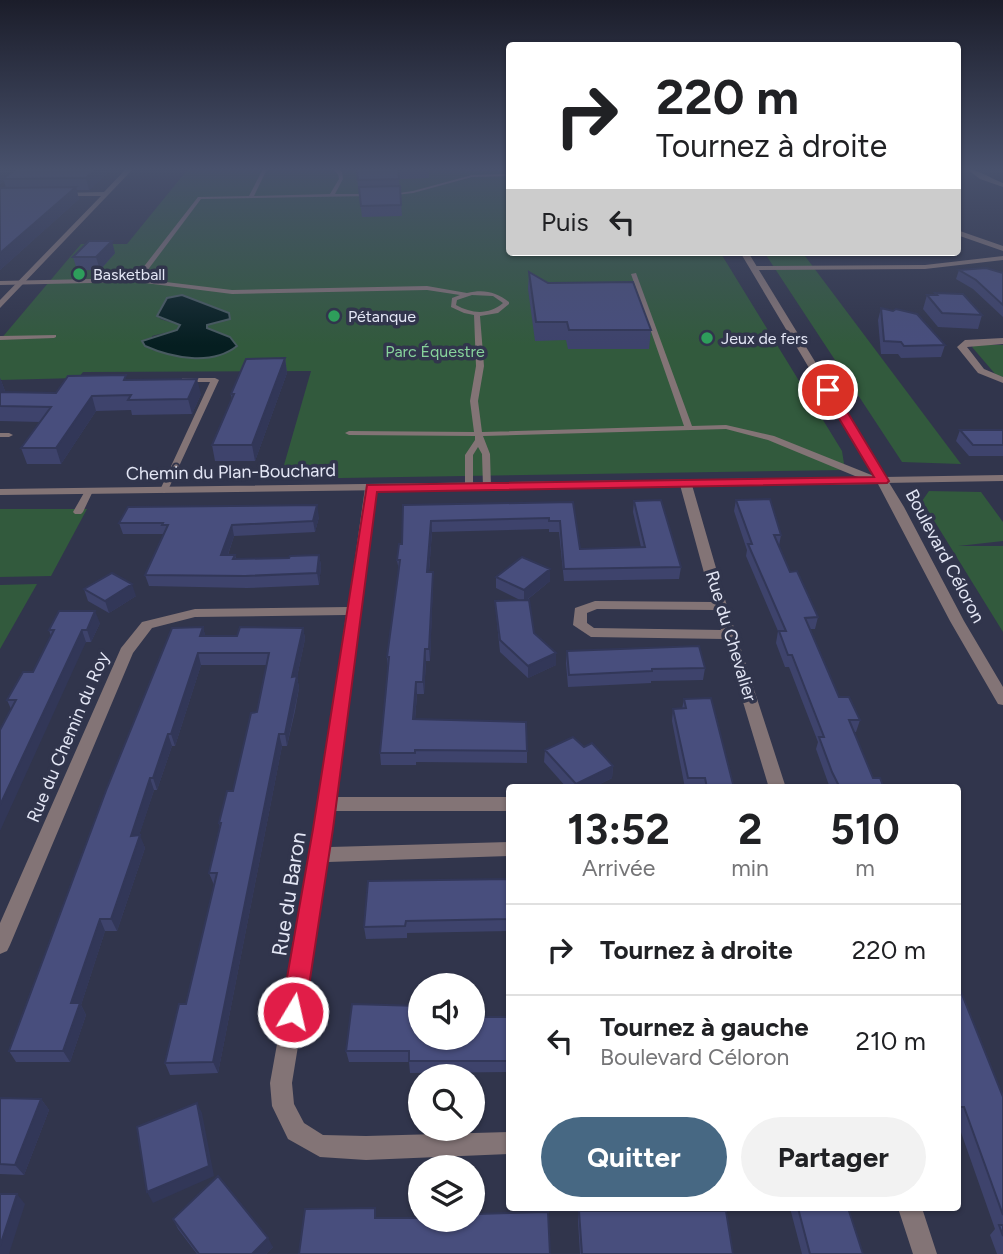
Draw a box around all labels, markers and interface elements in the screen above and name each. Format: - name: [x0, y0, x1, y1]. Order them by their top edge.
- text: 220 m: [656, 67, 799, 126]
- icon: right: [541, 70, 632, 161]
- text: Tournez à droite: [656, 127, 887, 165]
- icon: left: [603, 203, 641, 241]
- text: Puis: [541, 206, 589, 238]
- place label: Basketball: [93, 265, 165, 284]
- marker: Basketball: [71, 266, 87, 282]
- place label: Pétanque: [348, 307, 416, 326]
- marker: Pétanque: [326, 308, 342, 324]
- place label: Jeux de fers: [721, 329, 808, 348]
- marker: Jeux de fers: [699, 330, 715, 346]
- park label: Parc Équestre: [385, 342, 485, 361]
- pin: [798, 360, 858, 420]
- icon: arrive: [809, 371, 847, 409]
- street label: Chemin du Plan-Bouchard: [126, 459, 336, 485]
- street label: Boulevard Céloron: [900, 485, 990, 627]
- street label: Rue du Chevalier: [701, 568, 761, 704]
- street label: Rue du Chemin du Roy: [22, 648, 114, 826]
- text: 13:52: [567, 804, 670, 855]
- text: 2: [738, 804, 762, 855]
- text: 510: [830, 804, 900, 855]
- street label: Rue du Baron: [266, 830, 311, 958]
- text: Arrivée: [582, 854, 655, 882]
- text: min: [731, 854, 769, 882]
- text: m: [855, 854, 875, 882]
- icon: right: [541, 931, 579, 969]
- text: Tournez à droite: [600, 934, 793, 966]
- text: 220 m: [852, 934, 926, 966]
- map controls: [408, 973, 485, 1232]
- button: sound: [408, 973, 485, 1050]
- position arrow: [256, 975, 330, 1049]
- text: Tournez à gauche: [600, 1011, 809, 1043]
- icon: left: [541, 1022, 579, 1060]
- text: 210 m: [856, 1025, 926, 1057]
- text: Boulevard Céloron: [600, 1043, 789, 1071]
- button: search: [408, 1064, 485, 1141]
- button: Quitter: [541, 1117, 727, 1197]
- button: Partager: [741, 1117, 926, 1197]
- button: layers: [408, 1155, 485, 1232]

